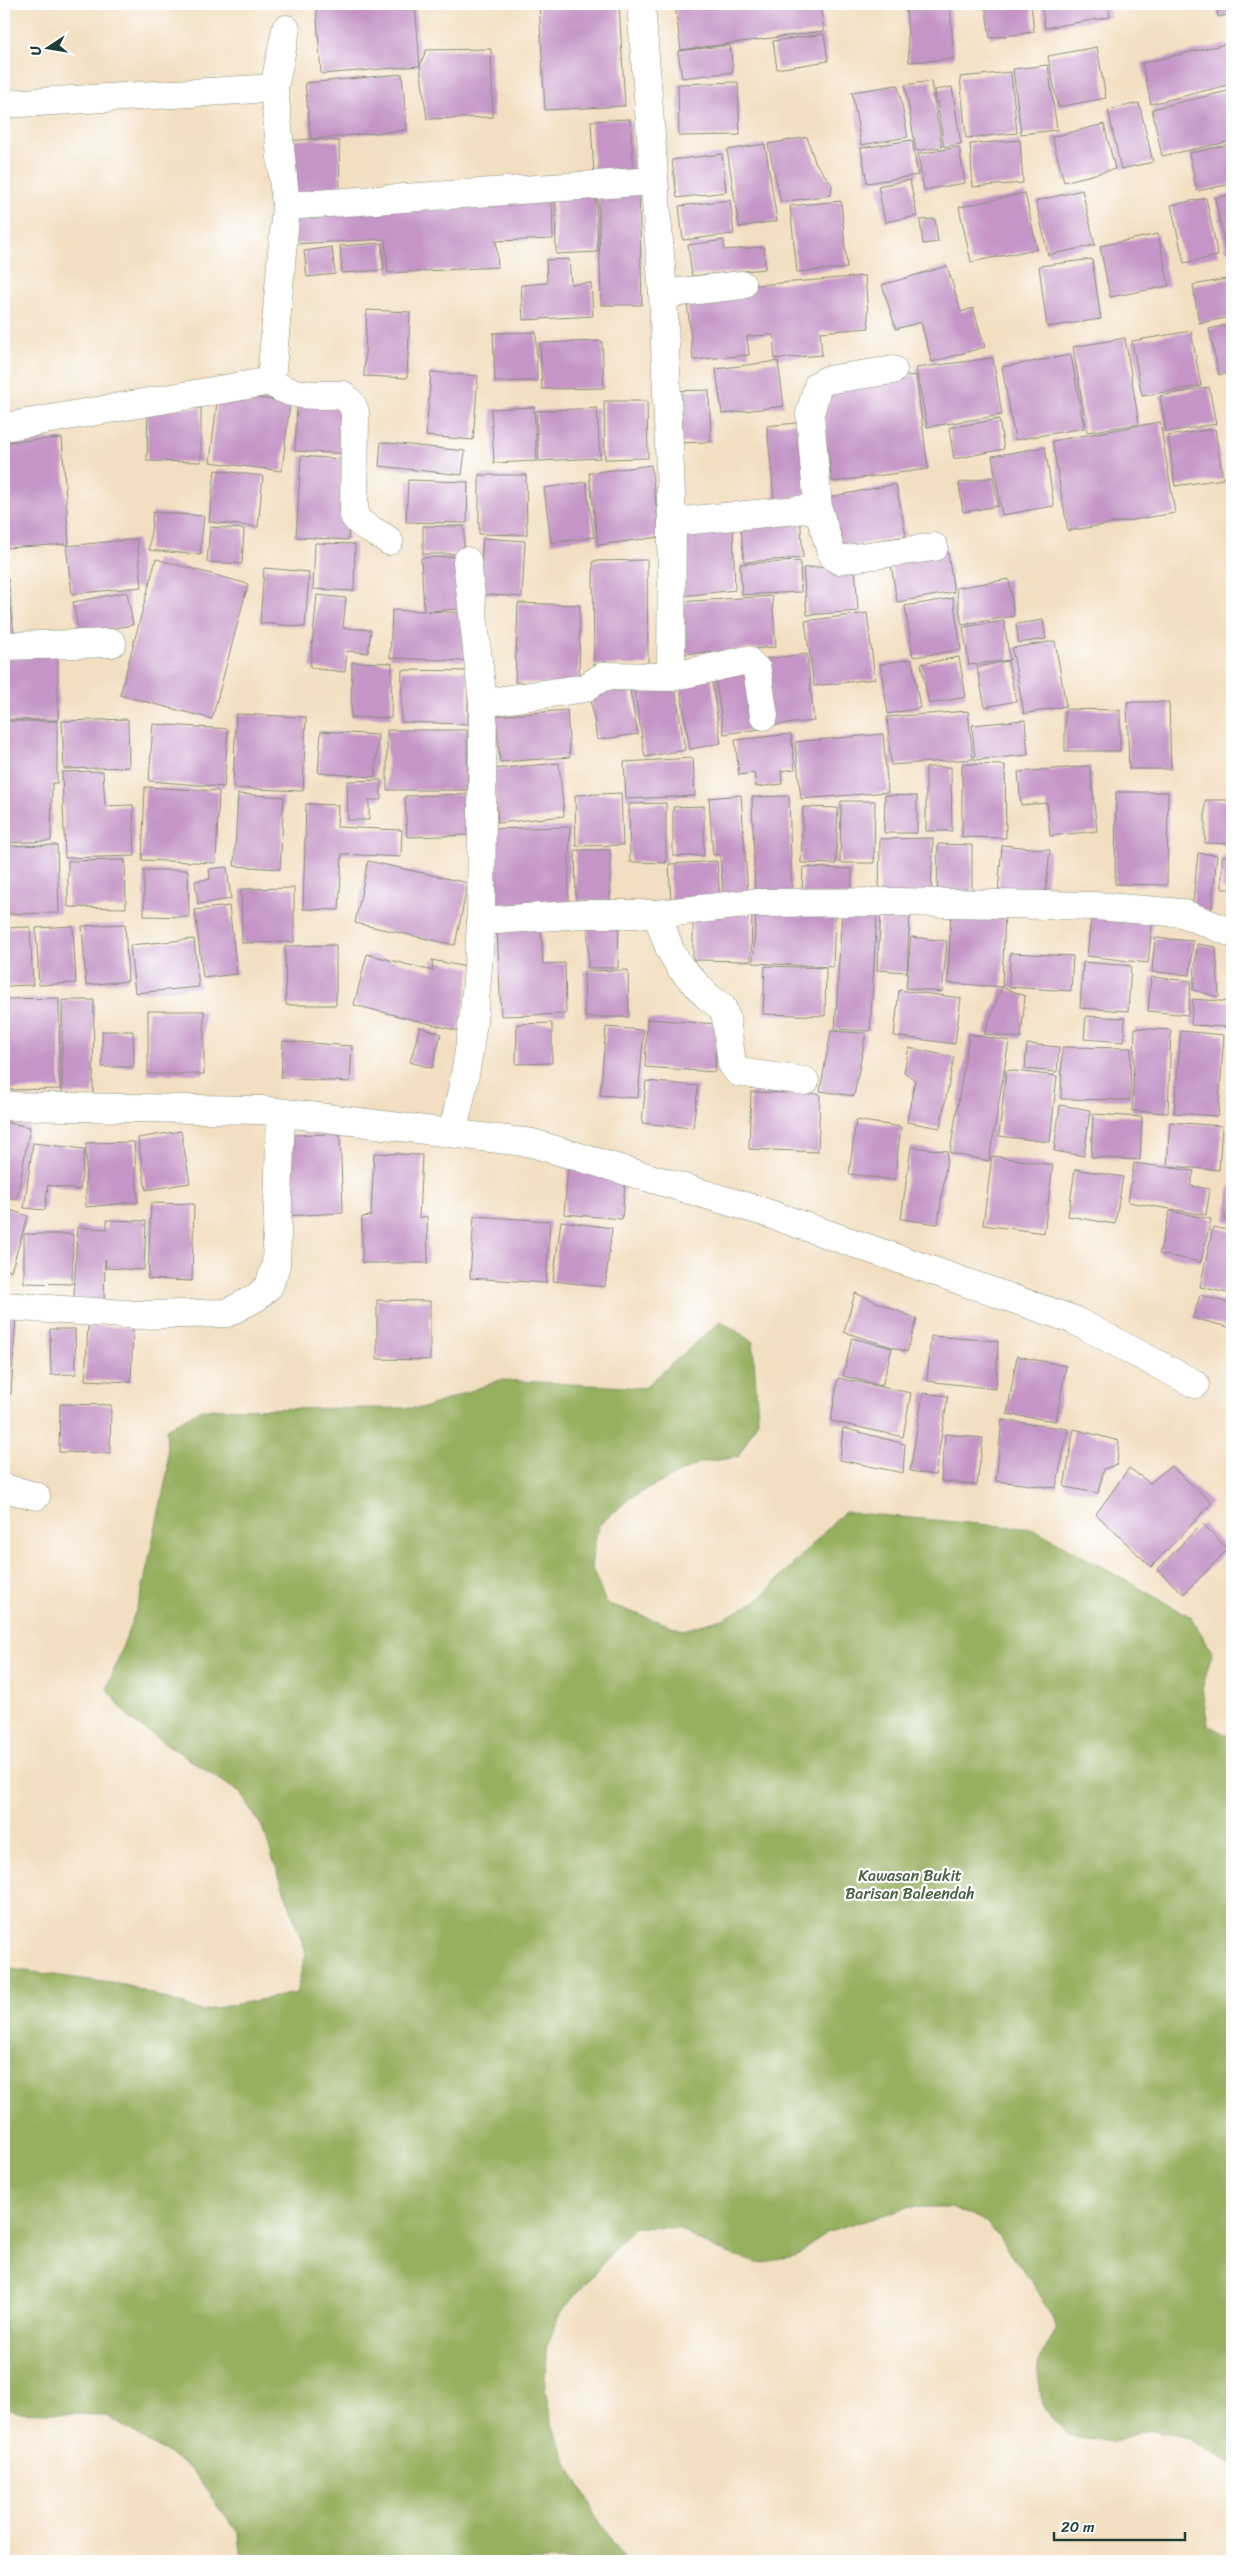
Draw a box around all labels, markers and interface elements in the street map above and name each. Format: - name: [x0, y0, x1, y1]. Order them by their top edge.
- north arrow: [22, 22, 72, 72]
- text: U: [22, 43, 49, 58]
- park label: Kawasan Bukit Barisan Baleendah: [845, 1861, 975, 1908]
- scale bar: [1054, 2510, 1185, 2542]
- text: 20 m: [1061, 2514, 1095, 2540]

